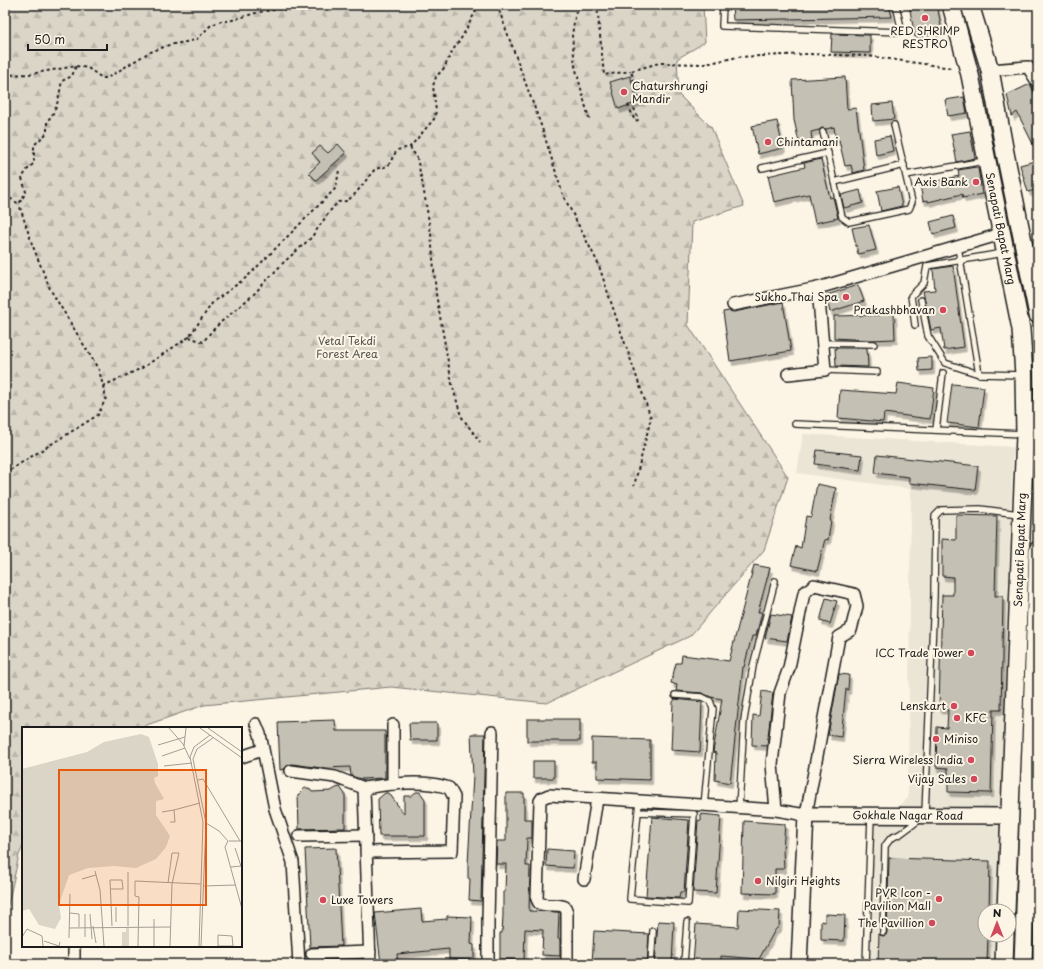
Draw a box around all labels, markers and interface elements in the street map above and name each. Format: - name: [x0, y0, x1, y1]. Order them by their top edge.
- marker: RED SHRIMP RESTRO: [920, 13, 930, 23]
- place label: RED SHRIMP RESTRO: [890, 22, 960, 52]
- scale bar: [28, 26, 107, 52]
- text: 50 m: [34, 30, 65, 48]
- place label: Chaturshrungi Mandir: [632, 77, 708, 107]
- marker: Chaturshrungi Mandir: [619, 87, 629, 97]
- place label: Chintamani: [776, 133, 838, 150]
- marker: Chintamani: [763, 137, 773, 147]
- street label: Senapati Bapat Marg: [981, 171, 1021, 286]
- place label: Axis Bank: [914, 173, 968, 190]
- marker: Axis Bank: [971, 177, 981, 187]
- place label: Sukho Thai Spa: [754, 288, 839, 305]
- marker: Sukho Thai Spa: [841, 292, 851, 302]
- place label: Prakashbhavan: [854, 301, 935, 318]
- marker: Prakashbhavan: [938, 305, 948, 315]
- park label: Vetal Tekdi Forest Area: [316, 332, 378, 362]
- street label: Senapati Bapat Marg: [1009, 493, 1030, 607]
- place label: ICC Trade Tower: [875, 644, 964, 661]
- marker: ICC Trade Tower: [966, 648, 976, 658]
- place label: Lenskart: [900, 697, 947, 714]
- marker: Lenskart: [949, 701, 959, 711]
- place label: KFC: [965, 709, 987, 726]
- marker: KFC: [952, 713, 962, 723]
- inset map: [22, 727, 242, 947]
- place label: Miniso: [944, 730, 978, 747]
- marker: Miniso: [931, 734, 941, 744]
- place label: Sierra Wireless India: [853, 751, 963, 768]
- marker: Sierra Wireless India: [966, 755, 976, 765]
- place label: Vijay Sales: [908, 770, 966, 787]
- marker: Vijay Sales: [969, 774, 979, 784]
- street label: Gokhale Nagar Road: [852, 806, 963, 824]
- place label: Nilgiri Heights: [766, 872, 840, 889]
- marker: Nilgiri Heights: [753, 876, 763, 886]
- place label: PVR Icon - Pavilion Mall: [864, 884, 931, 914]
- place label: Luxe Towers: [331, 891, 393, 908]
- marker: PVR Icon - Pavilion Mall: [934, 894, 944, 904]
- marker: Luxe Towers: [318, 895, 328, 905]
- north arrow: [977, 903, 1017, 943]
- text: N: [993, 904, 1002, 921]
- place label: The Pavillion: [858, 914, 924, 931]
- marker: The Pavillion: [927, 918, 937, 928]

